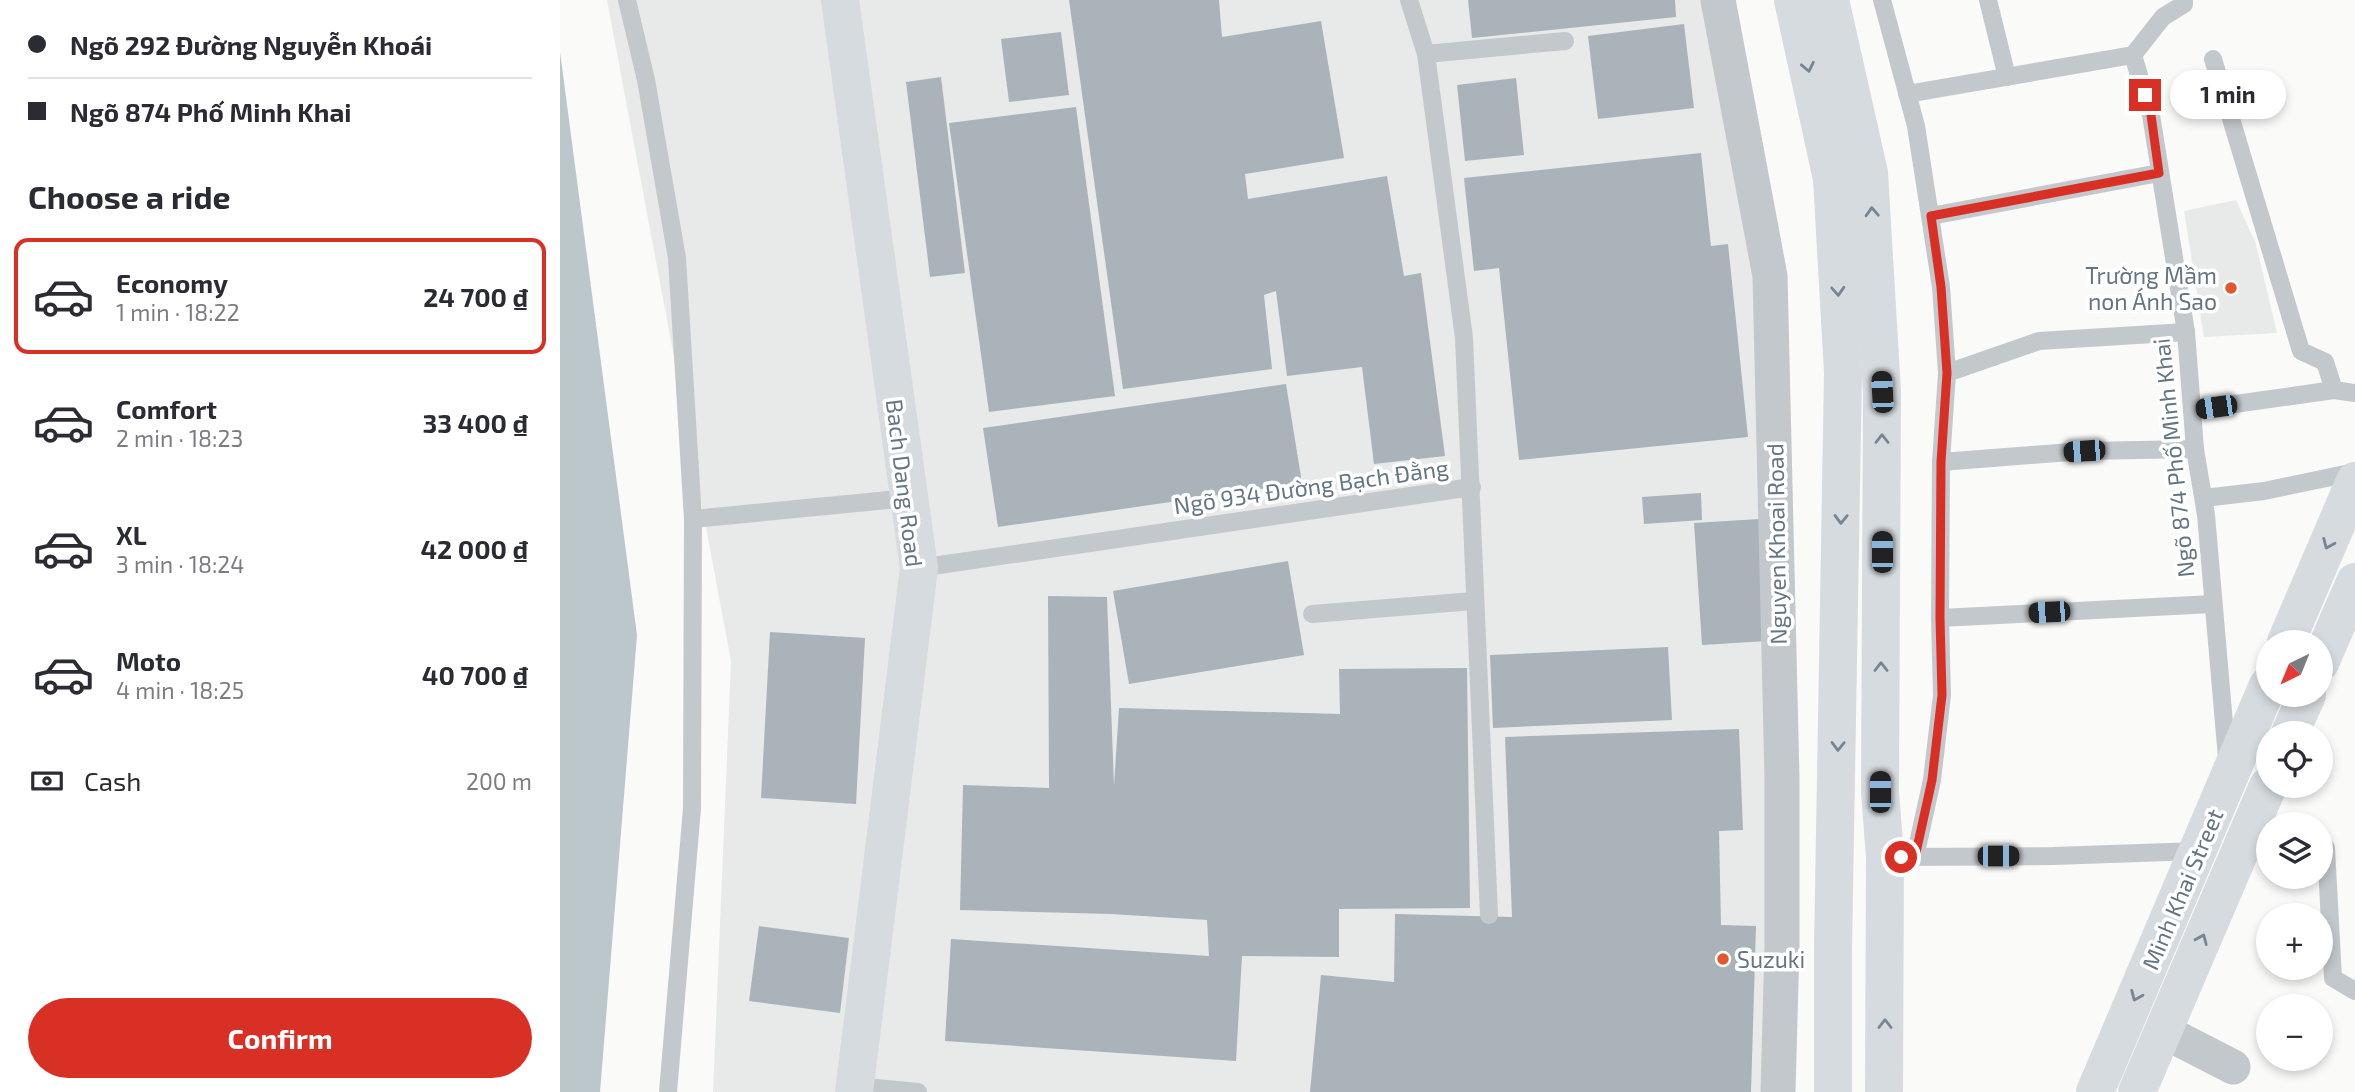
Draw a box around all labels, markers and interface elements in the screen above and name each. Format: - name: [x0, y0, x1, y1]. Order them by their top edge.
- text: Ngõ 292 Đường Nguyễn Khoái: [70, 29, 432, 60]
- one-way arrow: [1799, 61, 1814, 73]
- callout: 1 min: [2170, 70, 2285, 119]
- route end: [2129, 79, 2161, 111]
- text: 1 min: [2200, 80, 2256, 108]
- text: Ngõ 874 Phố Minh Khai: [70, 96, 351, 127]
- text: Choose a ride: [28, 177, 231, 215]
- one-way arrow: [1864, 206, 1879, 217]
- place label: Trường Mầm non Ánh Sao: [2085, 261, 2217, 315]
- icon: car: [32, 265, 95, 328]
- text: Economy: [116, 267, 228, 298]
- marker: Trường Mầm non Ánh Sao: [2223, 280, 2239, 296]
- text: 24 700 ₫: [423, 281, 528, 312]
- one-way arrow: [1831, 286, 1846, 297]
- text: 1 min · 18:22: [116, 298, 240, 326]
- street label: Ngõ 874 Phố Minh Khai: [2147, 337, 2199, 579]
- car: [1871, 370, 1894, 414]
- icon: car: [32, 391, 95, 454]
- text: Comfort: [116, 393, 217, 424]
- car: [2194, 394, 2239, 420]
- street label: Bach Dang Road: [881, 398, 929, 568]
- text: 33 400 ₫: [422, 407, 528, 438]
- text: 2 min · 18:23: [116, 424, 243, 452]
- one-way arrow: [1874, 434, 1890, 444]
- car: [2063, 439, 2106, 463]
- street label: Nguyen Khoai Road: [1760, 443, 1792, 645]
- street label: Ngõ 934 Đường Bạch Đằng: [1172, 453, 1450, 519]
- one-way arrow: [1833, 514, 1849, 525]
- icon: car: [32, 517, 95, 580]
- text: XL: [116, 519, 147, 550]
- car: [1872, 531, 1893, 573]
- text: 42 000 ₫: [420, 533, 528, 564]
- one-way arrow: [2322, 537, 2336, 549]
- text: 3 min · 18:24: [116, 550, 244, 578]
- car: [2028, 600, 2071, 624]
- north arrow: [2256, 630, 2333, 707]
- map controls: [2256, 630, 2333, 1071]
- icon: car: [32, 643, 95, 706]
- text: Moto: [116, 645, 181, 676]
- text: 40 700 ₫: [422, 659, 528, 690]
- one-way arrow: [1873, 661, 1889, 672]
- text: 4 min · 18:25: [116, 676, 244, 704]
- button: locate: [2256, 721, 2333, 798]
- one-way arrow: [1830, 741, 1845, 752]
- icon: cash: [28, 762, 66, 800]
- text: Cash: [84, 765, 141, 796]
- text: 200 m: [466, 767, 532, 795]
- car: [1870, 771, 1891, 813]
- street label: Minh Khai Street: [2135, 804, 2229, 974]
- button: layers: [2256, 812, 2333, 889]
- route start: [1885, 841, 1917, 873]
- car: [1978, 846, 2020, 867]
- button: +: [2256, 903, 2333, 980]
- one-way arrow: [2194, 934, 2208, 946]
- place label: Suzuki: [1737, 945, 1805, 973]
- marker: Suzuki: [1715, 951, 1731, 967]
- one-way arrow: [2130, 989, 2144, 1001]
- button: −: [2256, 994, 2333, 1071]
- button: Confirm: [28, 998, 532, 1078]
- one-way arrow: [1877, 1018, 1893, 1029]

